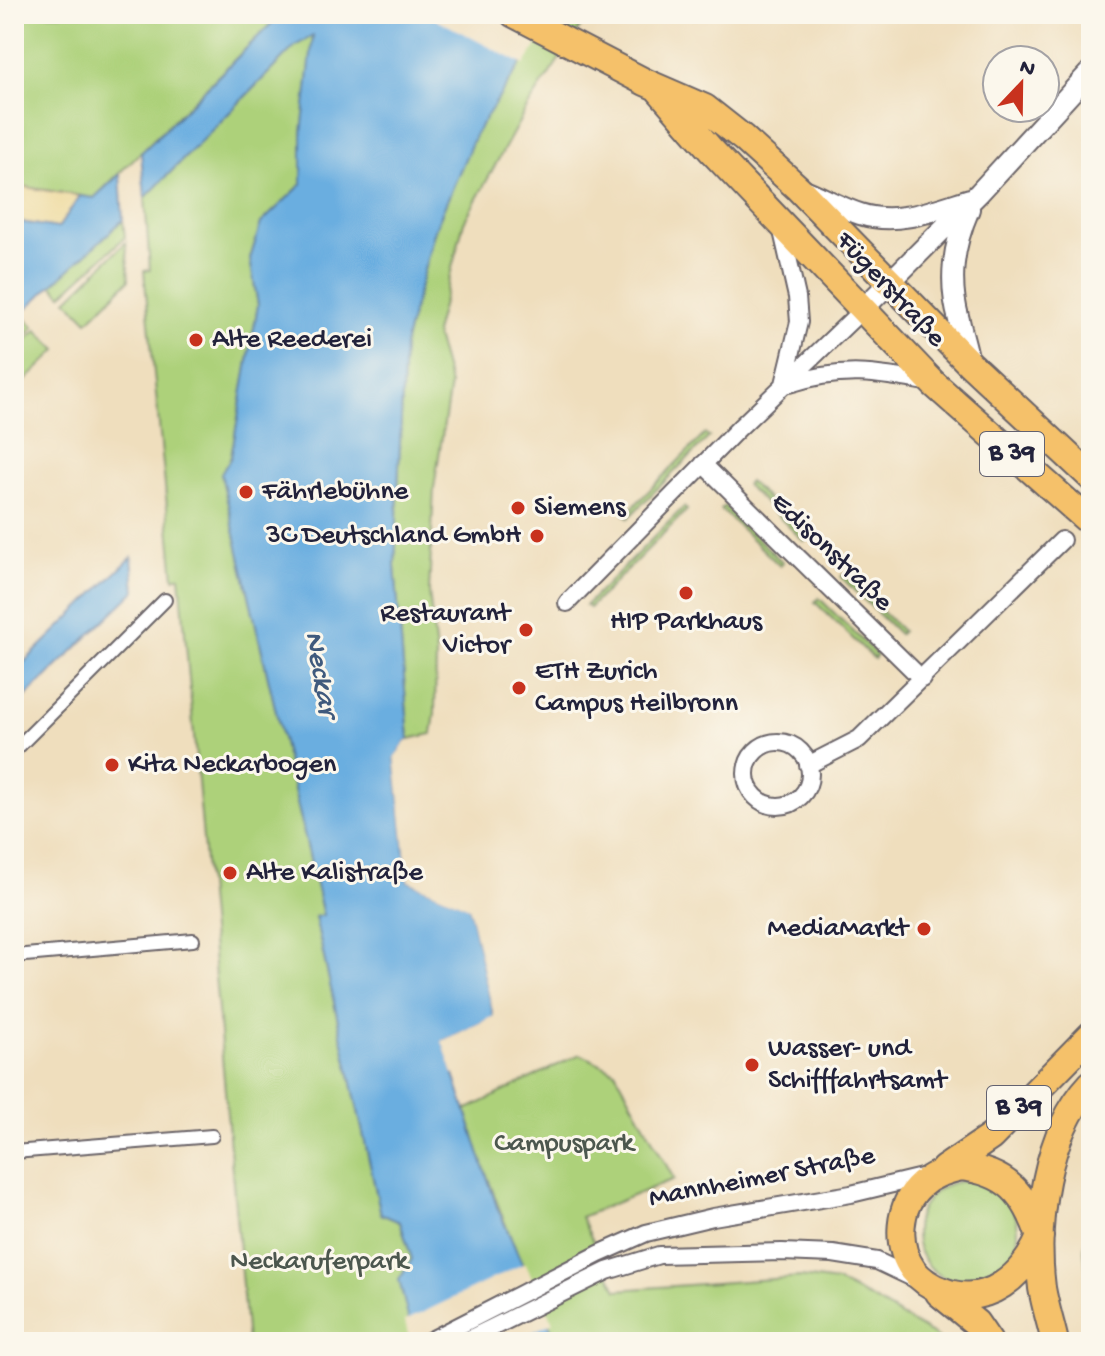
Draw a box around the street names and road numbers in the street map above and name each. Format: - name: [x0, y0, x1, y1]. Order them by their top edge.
- street label: Fügerstraße: [827, 224, 952, 355]
- road number: B 39: [980, 432, 1044, 476]
- street label: Edisonstraße: [763, 487, 899, 620]
- road number: B 39: [987, 1086, 1051, 1130]
- street label: Mannheimer Straße: [646, 1140, 878, 1216]

